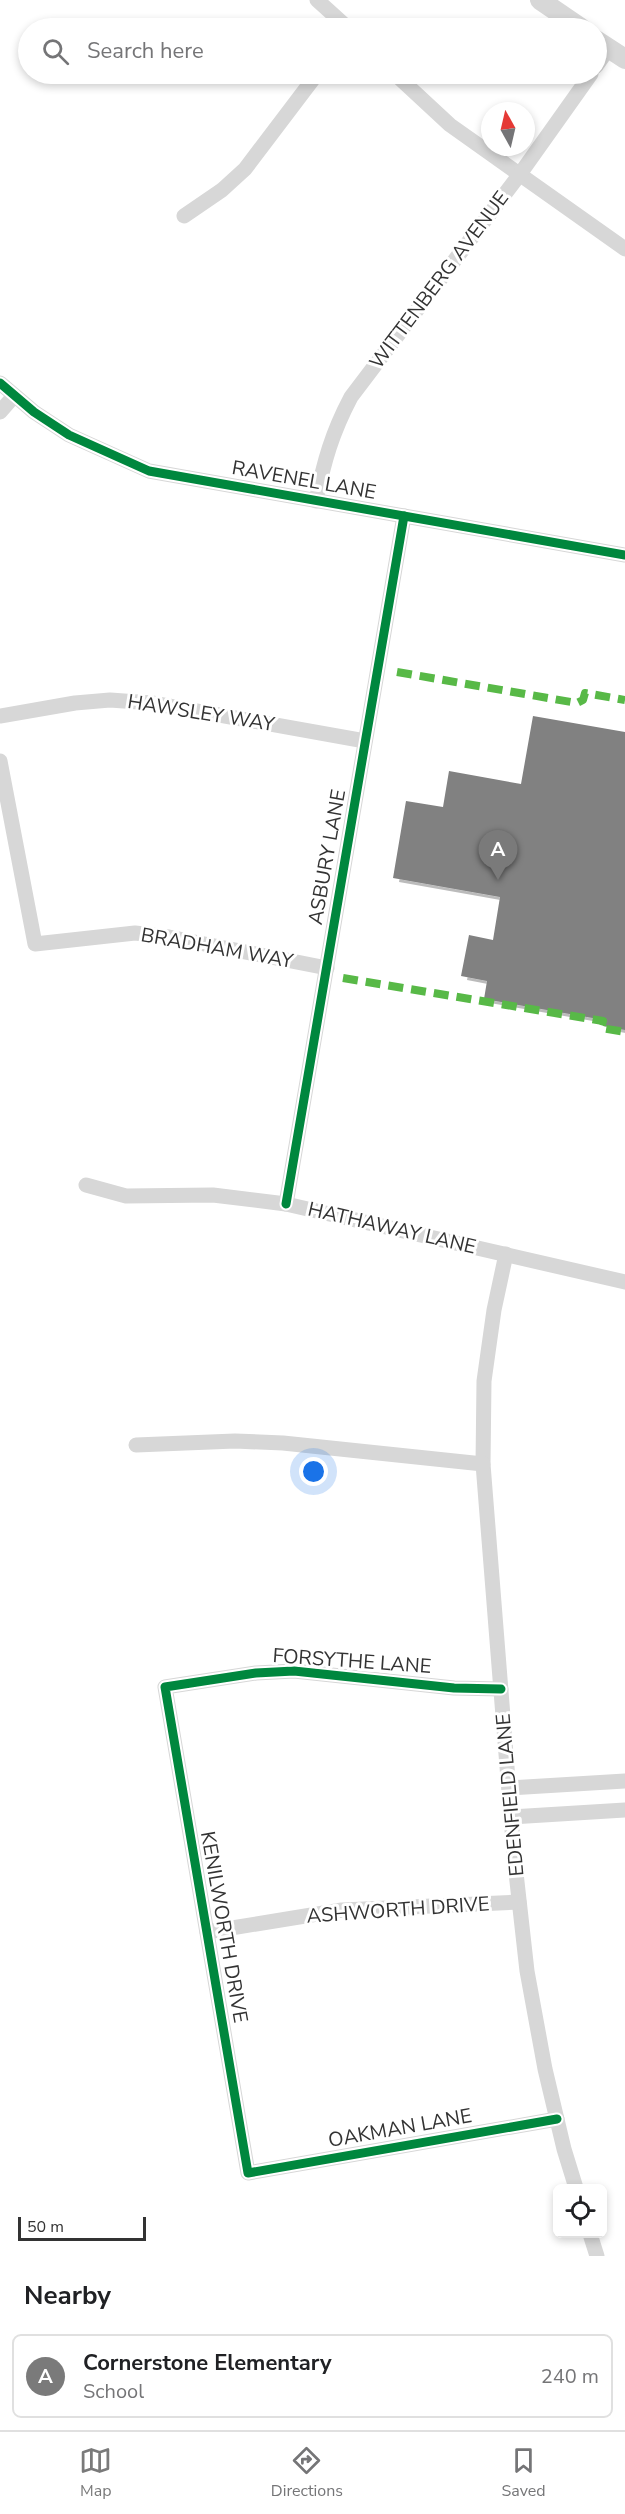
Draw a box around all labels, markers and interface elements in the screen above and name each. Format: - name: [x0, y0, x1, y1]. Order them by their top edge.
- search box: [18, 18, 607, 84]
- icon: search: [39, 35, 72, 68]
- text: Search here: [87, 36, 204, 66]
- north arrow: [481, 102, 535, 156]
- street label: WITTENBERG AVENUE: [363, 186, 515, 374]
- street label: RAVENEL LANE: [230, 454, 378, 506]
- street label: HAWSLEY WAY: [126, 688, 277, 738]
- street label: ASBURY LANE: [302, 787, 352, 927]
- pin: A: [478, 830, 518, 880]
- street label: BRADHAM WAY: [139, 921, 296, 975]
- street label: HATHAWAY LANE: [305, 1196, 479, 1260]
- your location: [299, 1457, 328, 1486]
- street label: FORSYTHE LANE: [272, 1642, 432, 1680]
- street label: EDENFIELD LANE: [489, 1713, 531, 1877]
- street label: KENILWORTH DRIVE: [194, 1829, 254, 2025]
- street label: ASHWORTH DRIVE: [306, 1890, 490, 1930]
- street label: OAKMAN LANE: [326, 2102, 474, 2154]
- map controls: [553, 2184, 607, 2238]
- button: locate: [553, 2184, 607, 2238]
- scale bar: [18, 2214, 146, 2242]
- text: 50 m: [27, 2216, 64, 2238]
- text: Nearby: [24, 2278, 111, 2313]
- text: Cornerstone Elementary: [83, 2348, 332, 2378]
- text: A: [38, 2363, 53, 2390]
- text: 240 m: [541, 2363, 599, 2390]
- text: School: [83, 2378, 144, 2405]
- tab: Map: [79, 2444, 112, 2502]
- tab: Directions: [271, 2444, 343, 2502]
- tab: Saved: [502, 2444, 546, 2502]

